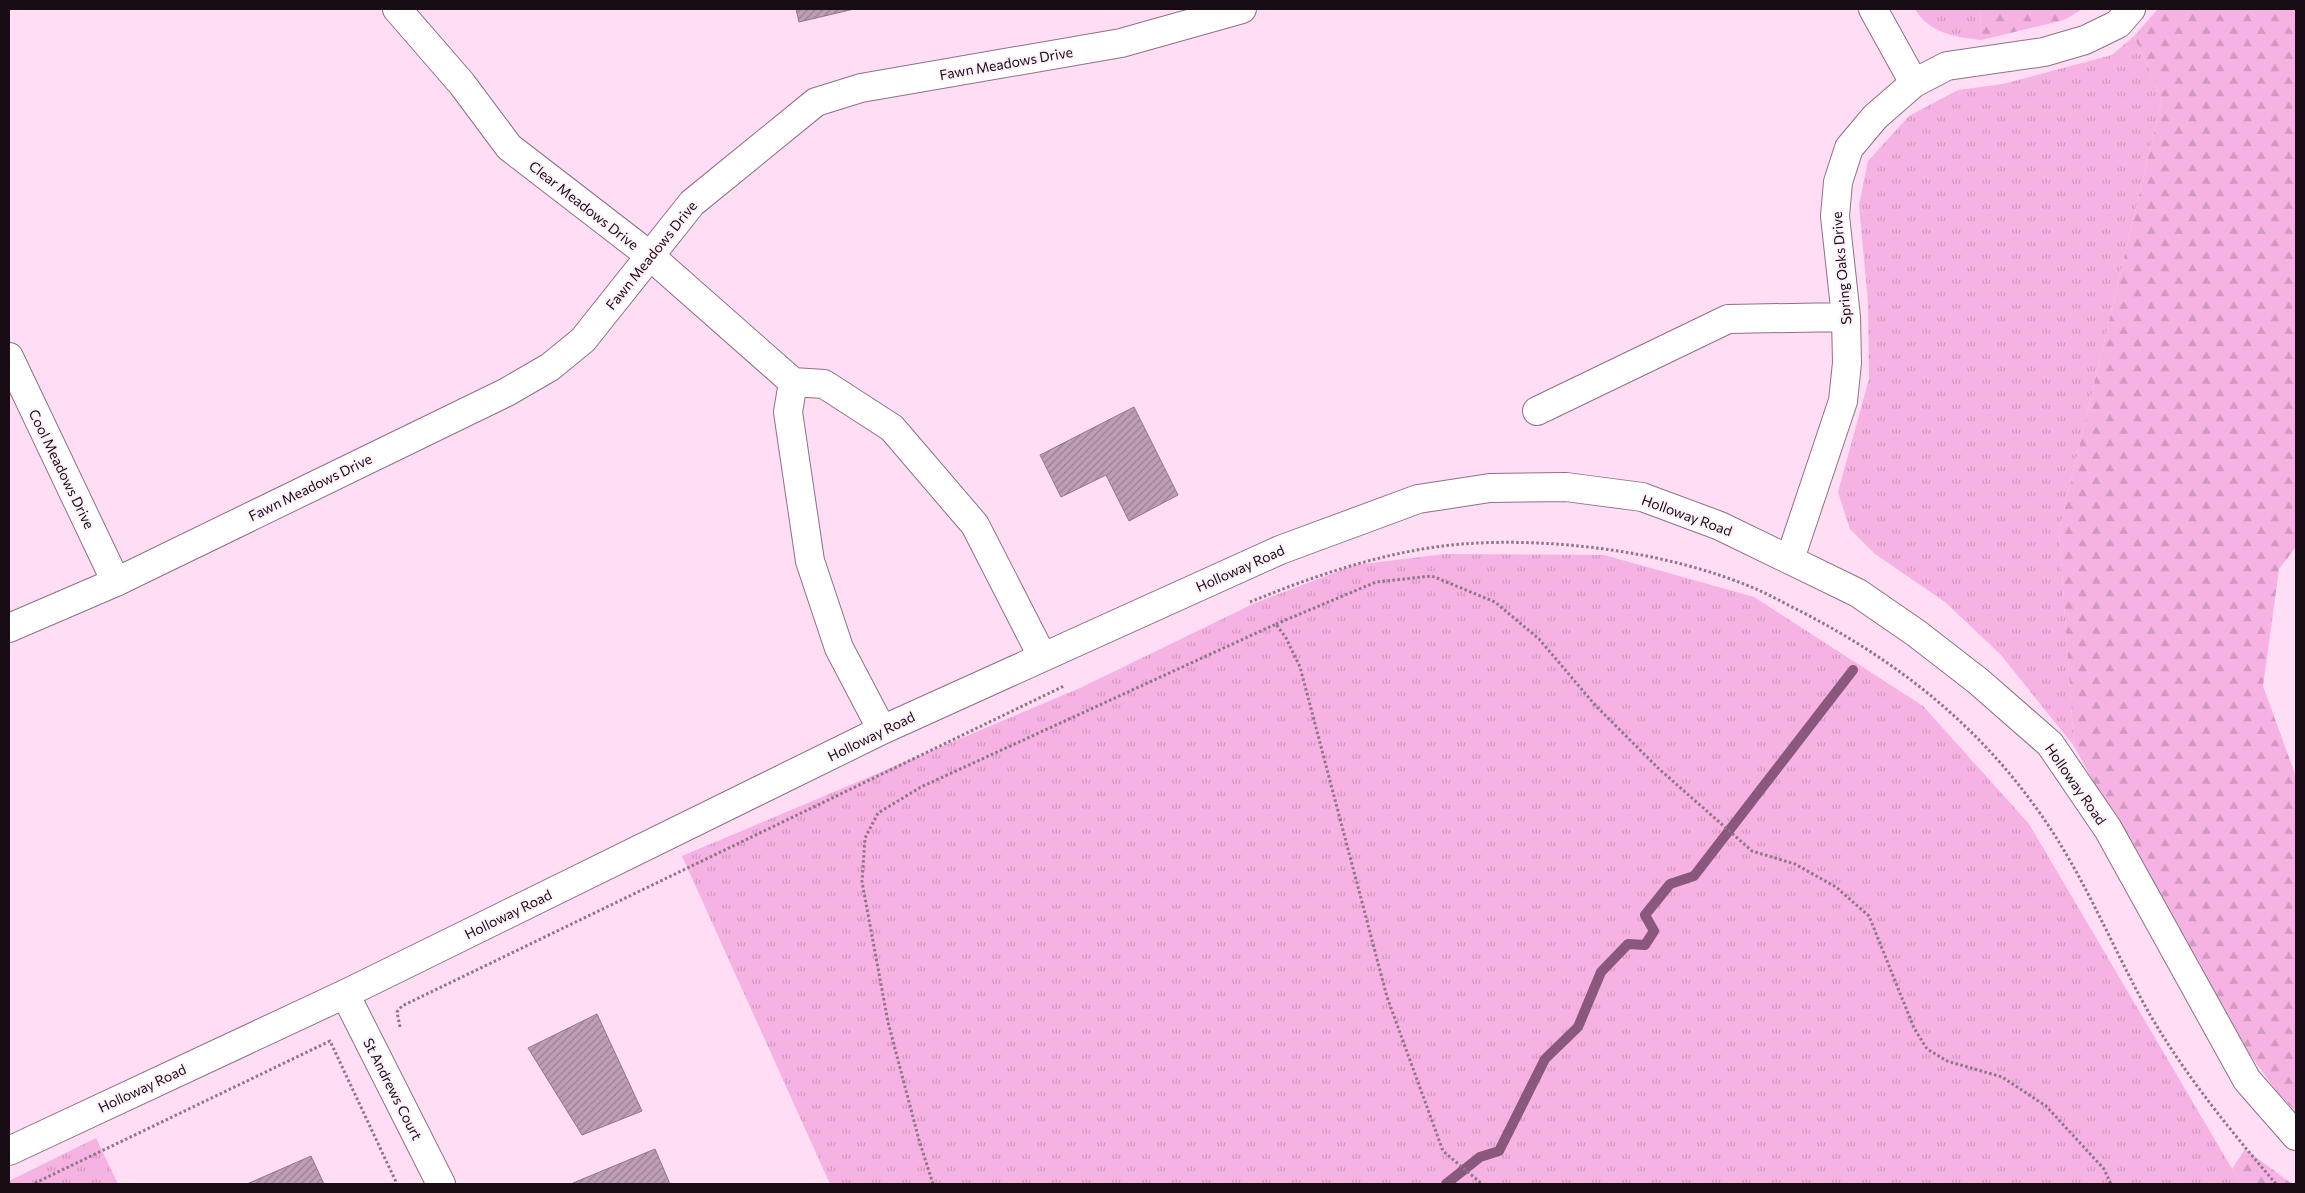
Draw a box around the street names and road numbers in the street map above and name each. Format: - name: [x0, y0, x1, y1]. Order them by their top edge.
- street label: Fawn Meadows Drive: [938, 43, 1074, 83]
- street label: Clear Meadows Drive: [526, 157, 642, 253]
- street label: Fawn Meadows Drive: [602, 197, 700, 313]
- street label: Spring Oaks Drive: [1828, 211, 1854, 325]
- street label: Cool Meadows Drive: [26, 406, 98, 532]
- street label: Fawn Meadows Drive: [246, 450, 374, 524]
- street label: Holloway Road: [1639, 491, 1735, 539]
- street label: Holloway Road: [1193, 541, 1287, 595]
- street label: Holloway Road: [825, 708, 917, 764]
- street label: Holloway Road: [2042, 740, 2110, 828]
- street label: Holloway Road: [462, 886, 554, 942]
- street label: St Andrews Court: [360, 1035, 426, 1143]
- street label: Holloway Road: [95, 1060, 189, 1116]

